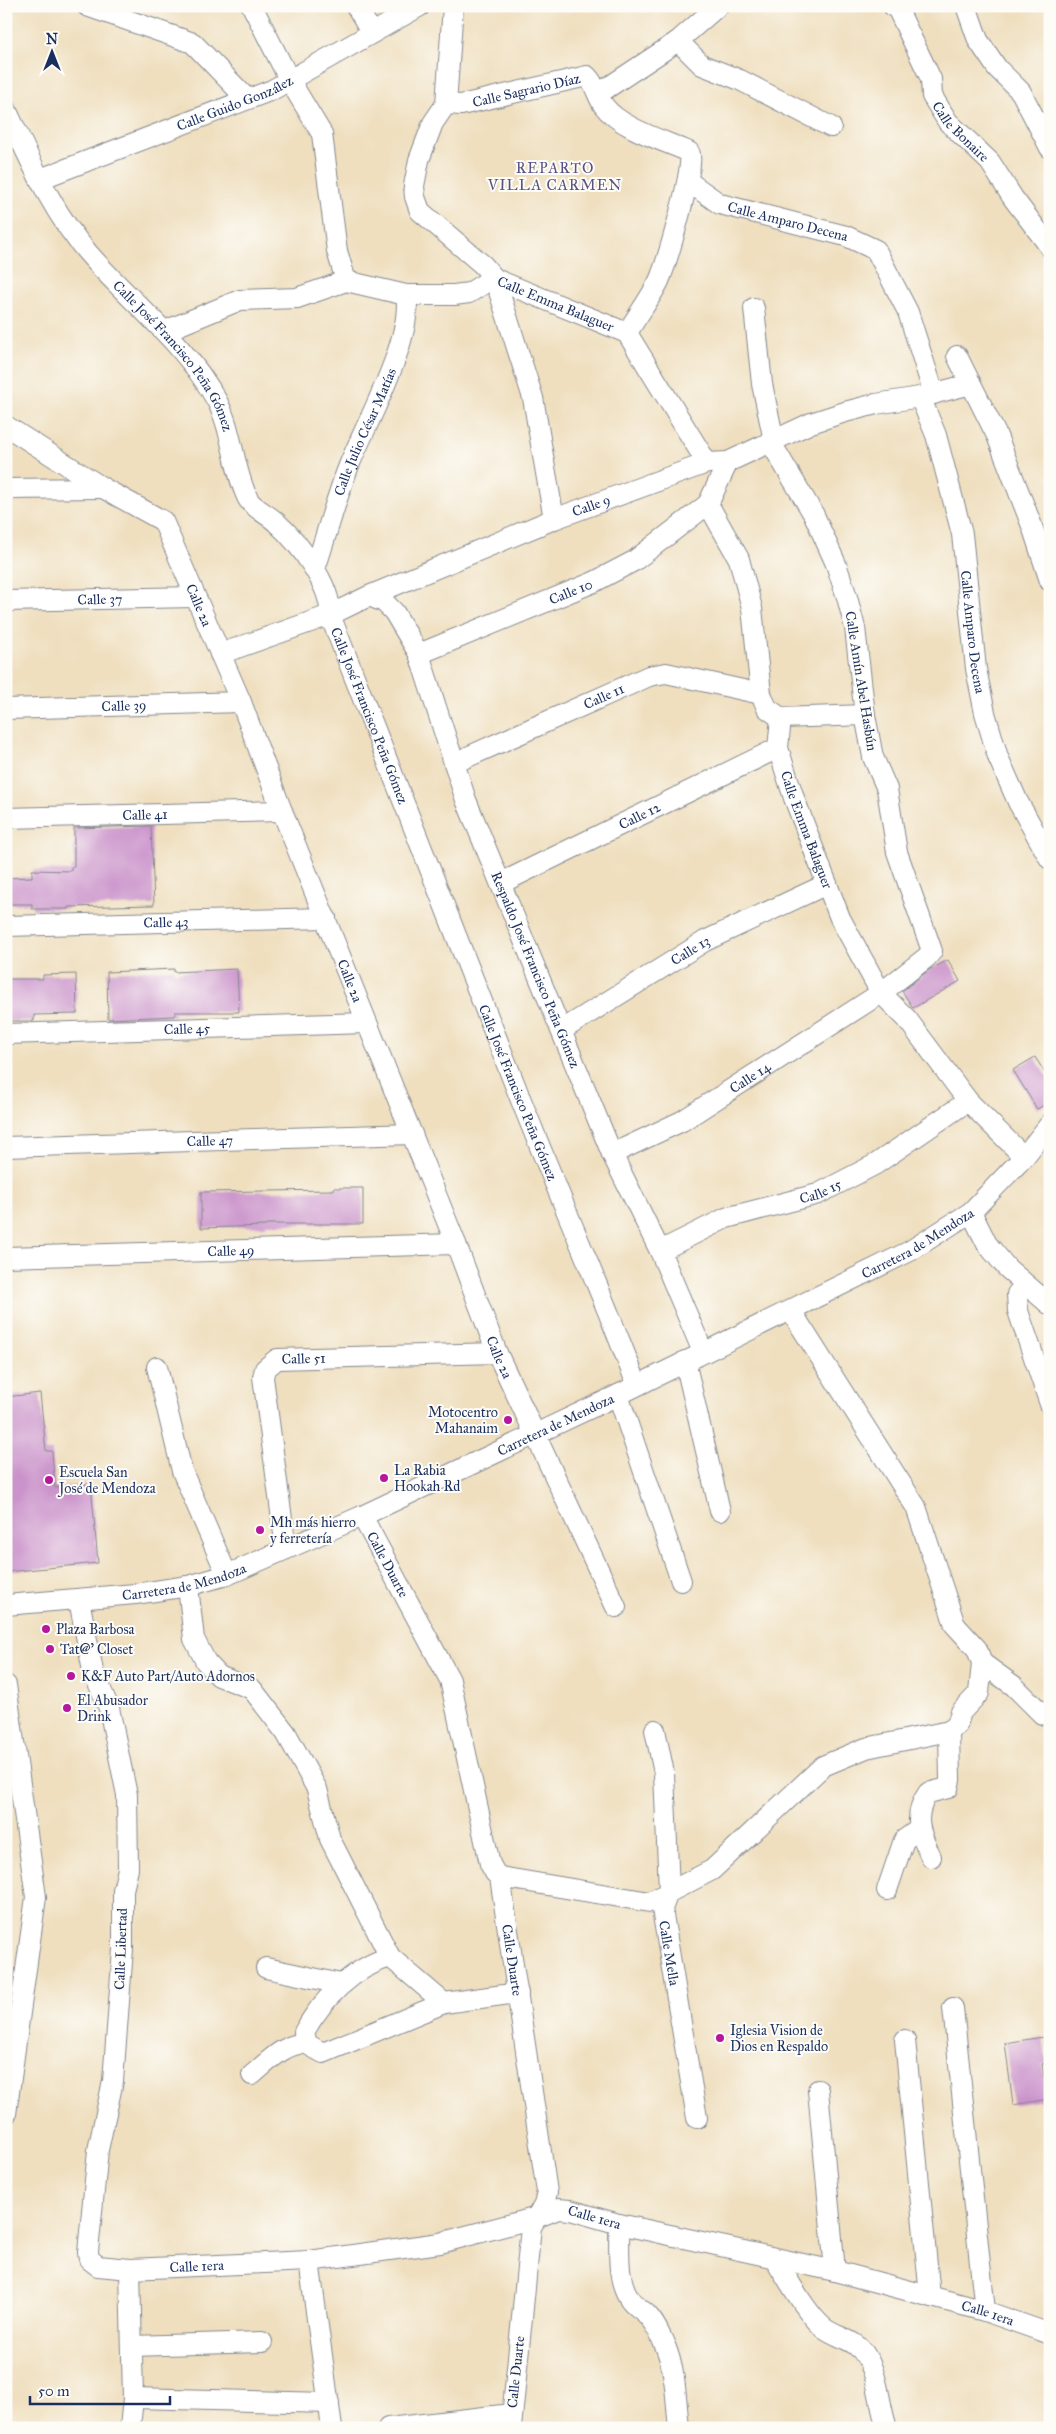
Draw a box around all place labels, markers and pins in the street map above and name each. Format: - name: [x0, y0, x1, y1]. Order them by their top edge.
- place label: Motocentro Mahanaim: [428, 1404, 498, 1437]
- marker: Motocentro Mahanaim: [502, 1414, 514, 1426]
- place label: La Rabia Hookah Rd: [394, 1462, 460, 1495]
- place label: Escuela San José de Mendoza: [57, 1464, 156, 1498]
- marker: La Rabia Hookah Rd: [378, 1472, 390, 1484]
- marker: Escuela San José de Mendoza: [43, 1474, 55, 1486]
- place label: Mh más hierro y ferretería: [270, 1514, 356, 1547]
- marker: Mh más hierro y ferretería: [254, 1524, 266, 1536]
- place label: Plaza Barbosa: [56, 1621, 135, 1638]
- marker: Plaza Barbosa: [40, 1623, 52, 1635]
- place label: Tat@' Closet: [60, 1641, 133, 1658]
- marker: Tat@' Closet: [44, 1643, 56, 1655]
- place label: K&F Auto Part/Auto Adornos: [81, 1668, 255, 1685]
- marker: K&F Auto Part/Auto Adornos: [65, 1670, 77, 1682]
- place label: El Abusador Drink: [77, 1692, 149, 1725]
- marker: El Abusador Drink: [61, 1702, 73, 1714]
- place label: Iglesia Vision de Dios en Respaldo: [730, 2022, 828, 2055]
- marker: Iglesia Vision de Dios en Respaldo: [714, 2032, 726, 2044]

